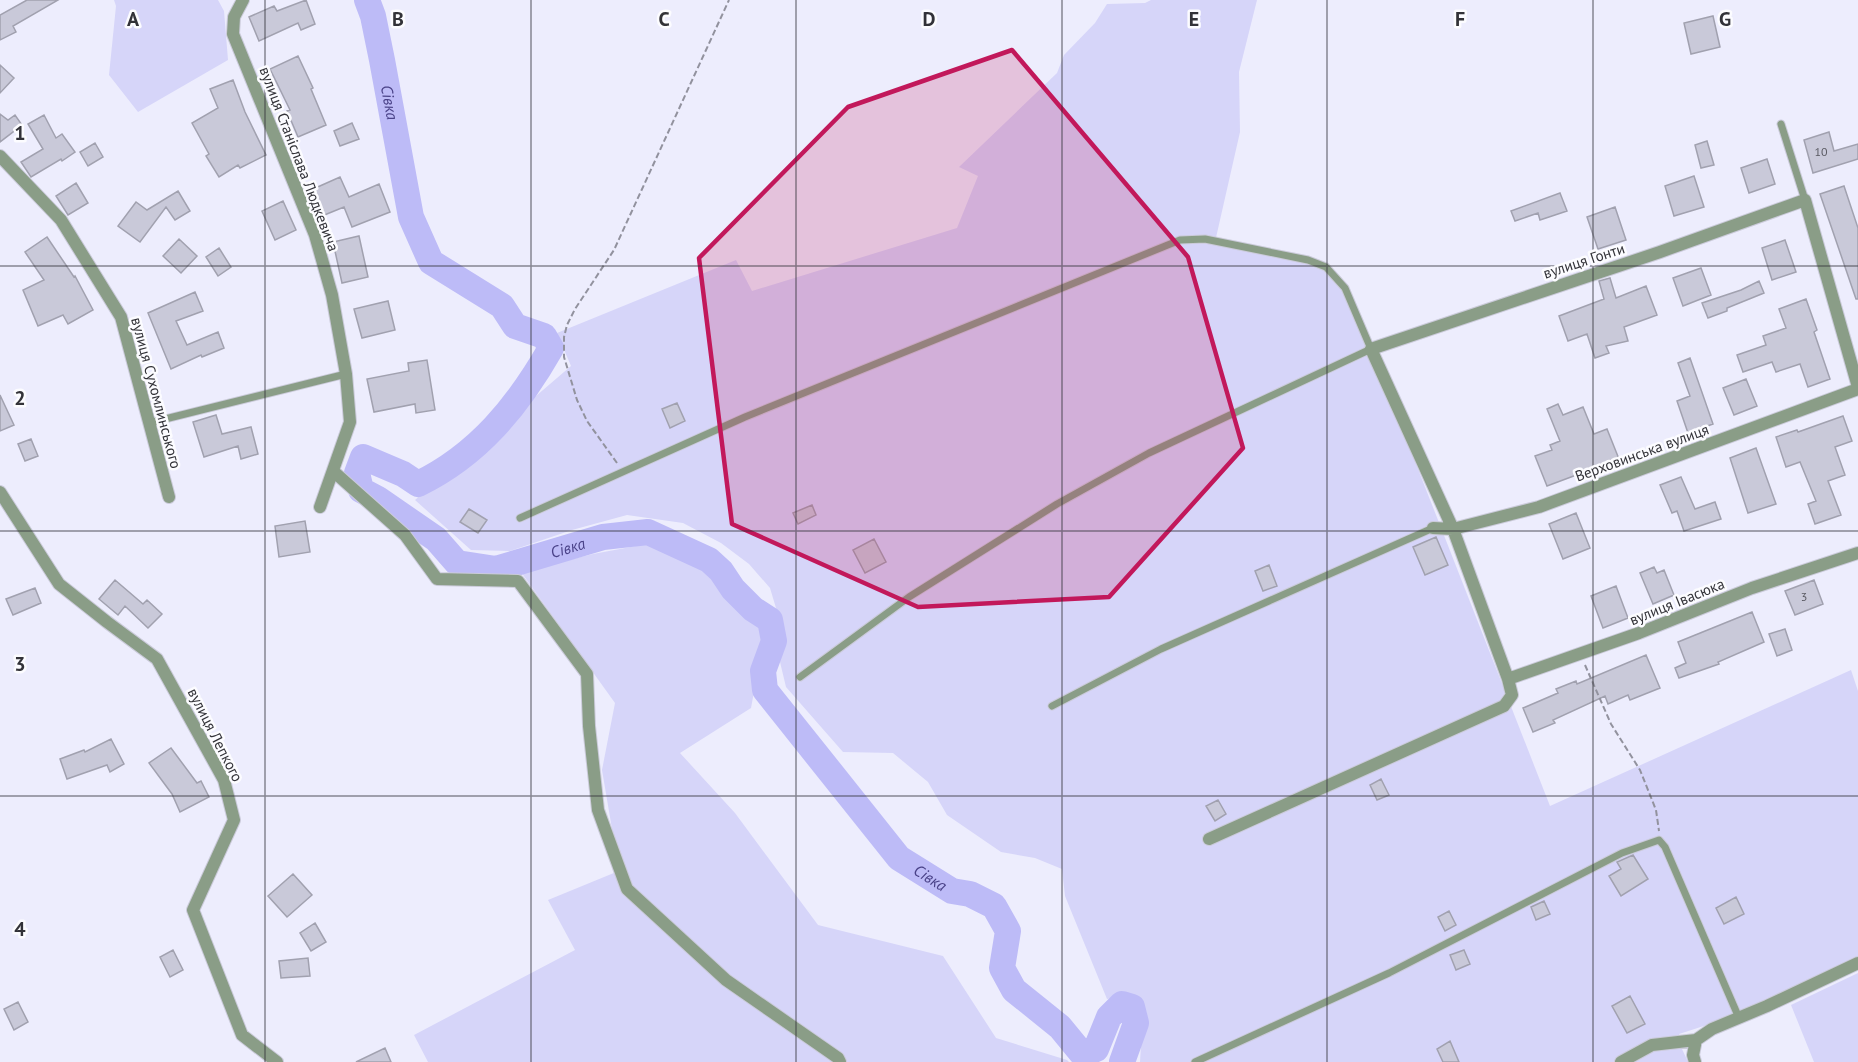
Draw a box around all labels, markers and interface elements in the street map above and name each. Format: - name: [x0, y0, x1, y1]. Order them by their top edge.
- text: A: [127, 6, 140, 32]
- text: B: [392, 6, 404, 32]
- text: C: [658, 6, 670, 32]
- text: D: [923, 6, 936, 32]
- text: E: [1189, 6, 1199, 32]
- text: F: [1455, 6, 1465, 32]
- text: G: [1719, 6, 1731, 32]
- street label: вулиця Станіслава Людкевича: [255, 64, 344, 254]
- water label: Сівка: [377, 83, 403, 122]
- text: 1: [14, 120, 26, 146]
- house number: 10: [1814, 144, 1828, 159]
- street label: вулиця Гонти: [1541, 238, 1627, 283]
- street label: вулиця Сухомлинського: [127, 315, 186, 471]
- text: 2: [14, 385, 26, 411]
- street label: Верховинська вулиця: [1572, 419, 1711, 486]
- water label: Сівка: [548, 533, 588, 562]
- street label: вулиця Івасюка: [1627, 574, 1727, 629]
- house number: 3: [1801, 589, 1807, 604]
- text: 3: [14, 651, 26, 677]
- street label: вулиця Лепкого: [184, 685, 247, 785]
- water label: Сівка: [910, 860, 951, 895]
- text: 4: [14, 916, 26, 942]

